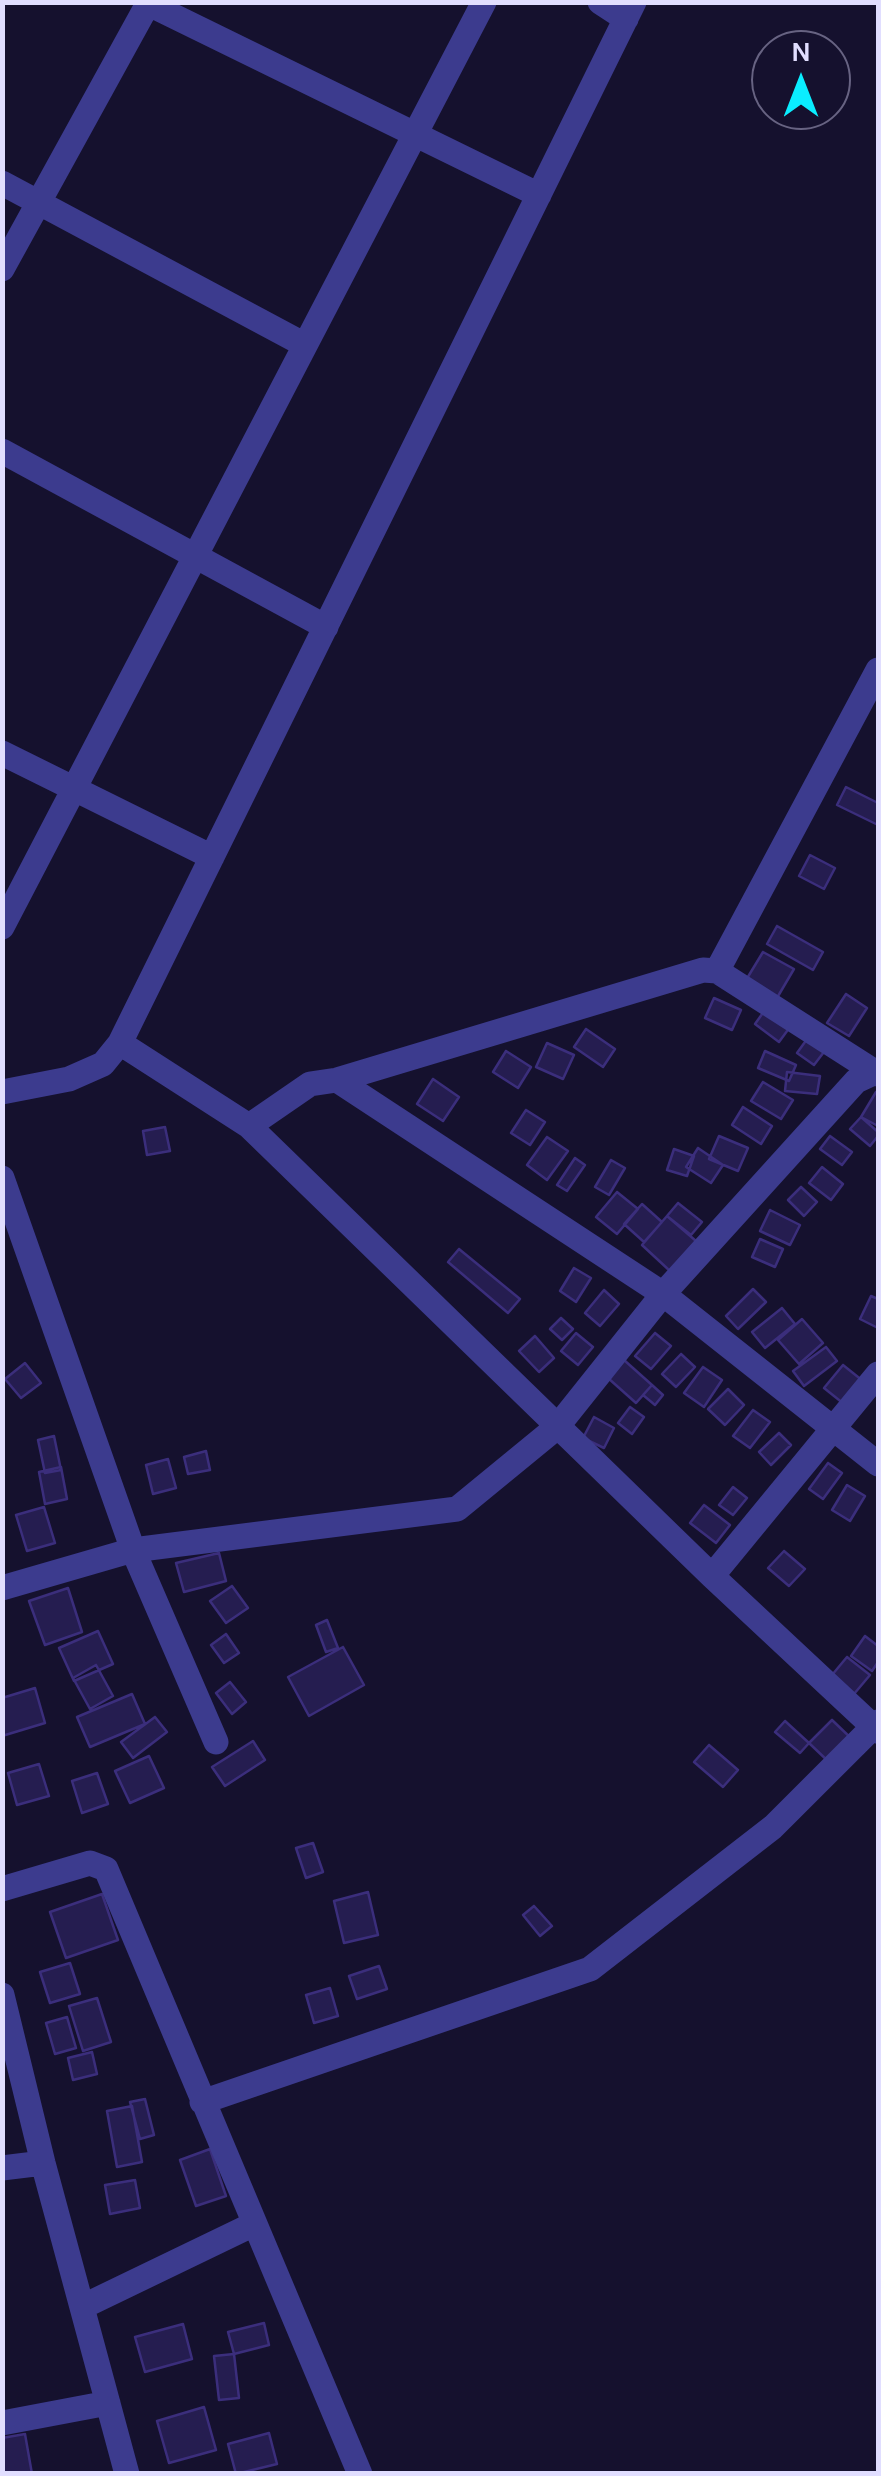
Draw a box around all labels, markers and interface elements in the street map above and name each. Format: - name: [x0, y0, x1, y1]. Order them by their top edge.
- north arrow: [751, 30, 851, 130]
- text: N: [791, 35, 811, 68]

